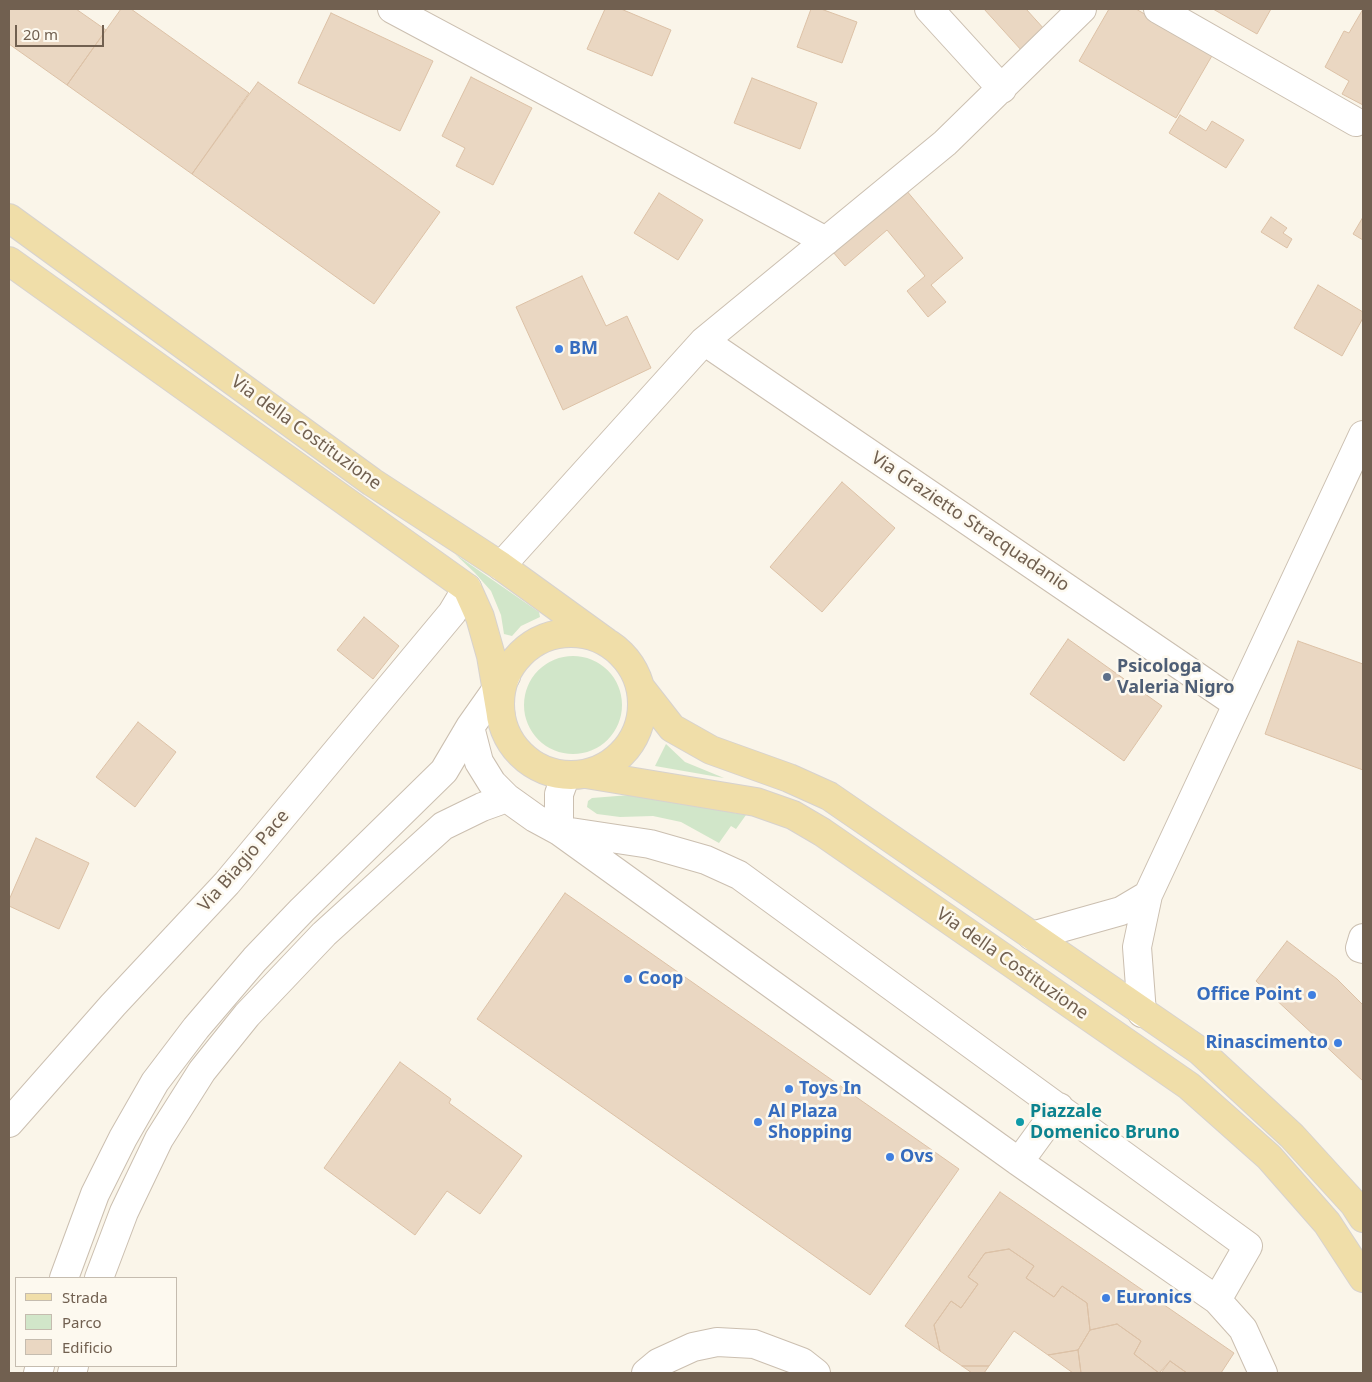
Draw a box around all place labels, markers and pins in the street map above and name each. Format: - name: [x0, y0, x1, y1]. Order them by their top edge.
- place label: BM: [569, 338, 598, 360]
- marker: BM: [553, 343, 565, 355]
- place label: Psicologa Valeria Nigro: [1117, 656, 1234, 699]
- marker: Psicologa Valeria Nigro: [1101, 671, 1113, 683]
- place label: Coop: [638, 968, 683, 990]
- marker: Coop: [622, 973, 634, 985]
- place label: Office Point: [1196, 984, 1302, 1006]
- marker: Office Point: [1306, 989, 1318, 1001]
- place label: Rinascimento: [1206, 1032, 1328, 1054]
- marker: Rinascimento: [1332, 1037, 1344, 1049]
- place label: Toys In: [799, 1078, 862, 1100]
- marker: Toys In: [783, 1083, 795, 1095]
- place label: Al Plaza Shopping: [768, 1101, 852, 1144]
- place label: Piazzale Domenico Bruno: [1030, 1101, 1180, 1144]
- marker: Al Plaza Shopping: [752, 1116, 764, 1128]
- marker: Piazzale Domenico Bruno: [1014, 1116, 1026, 1128]
- place label: Ovs: [900, 1146, 934, 1168]
- marker: Ovs: [884, 1151, 896, 1163]
- place label: Euronics: [1116, 1287, 1192, 1309]
- marker: Euronics: [1100, 1292, 1112, 1304]

